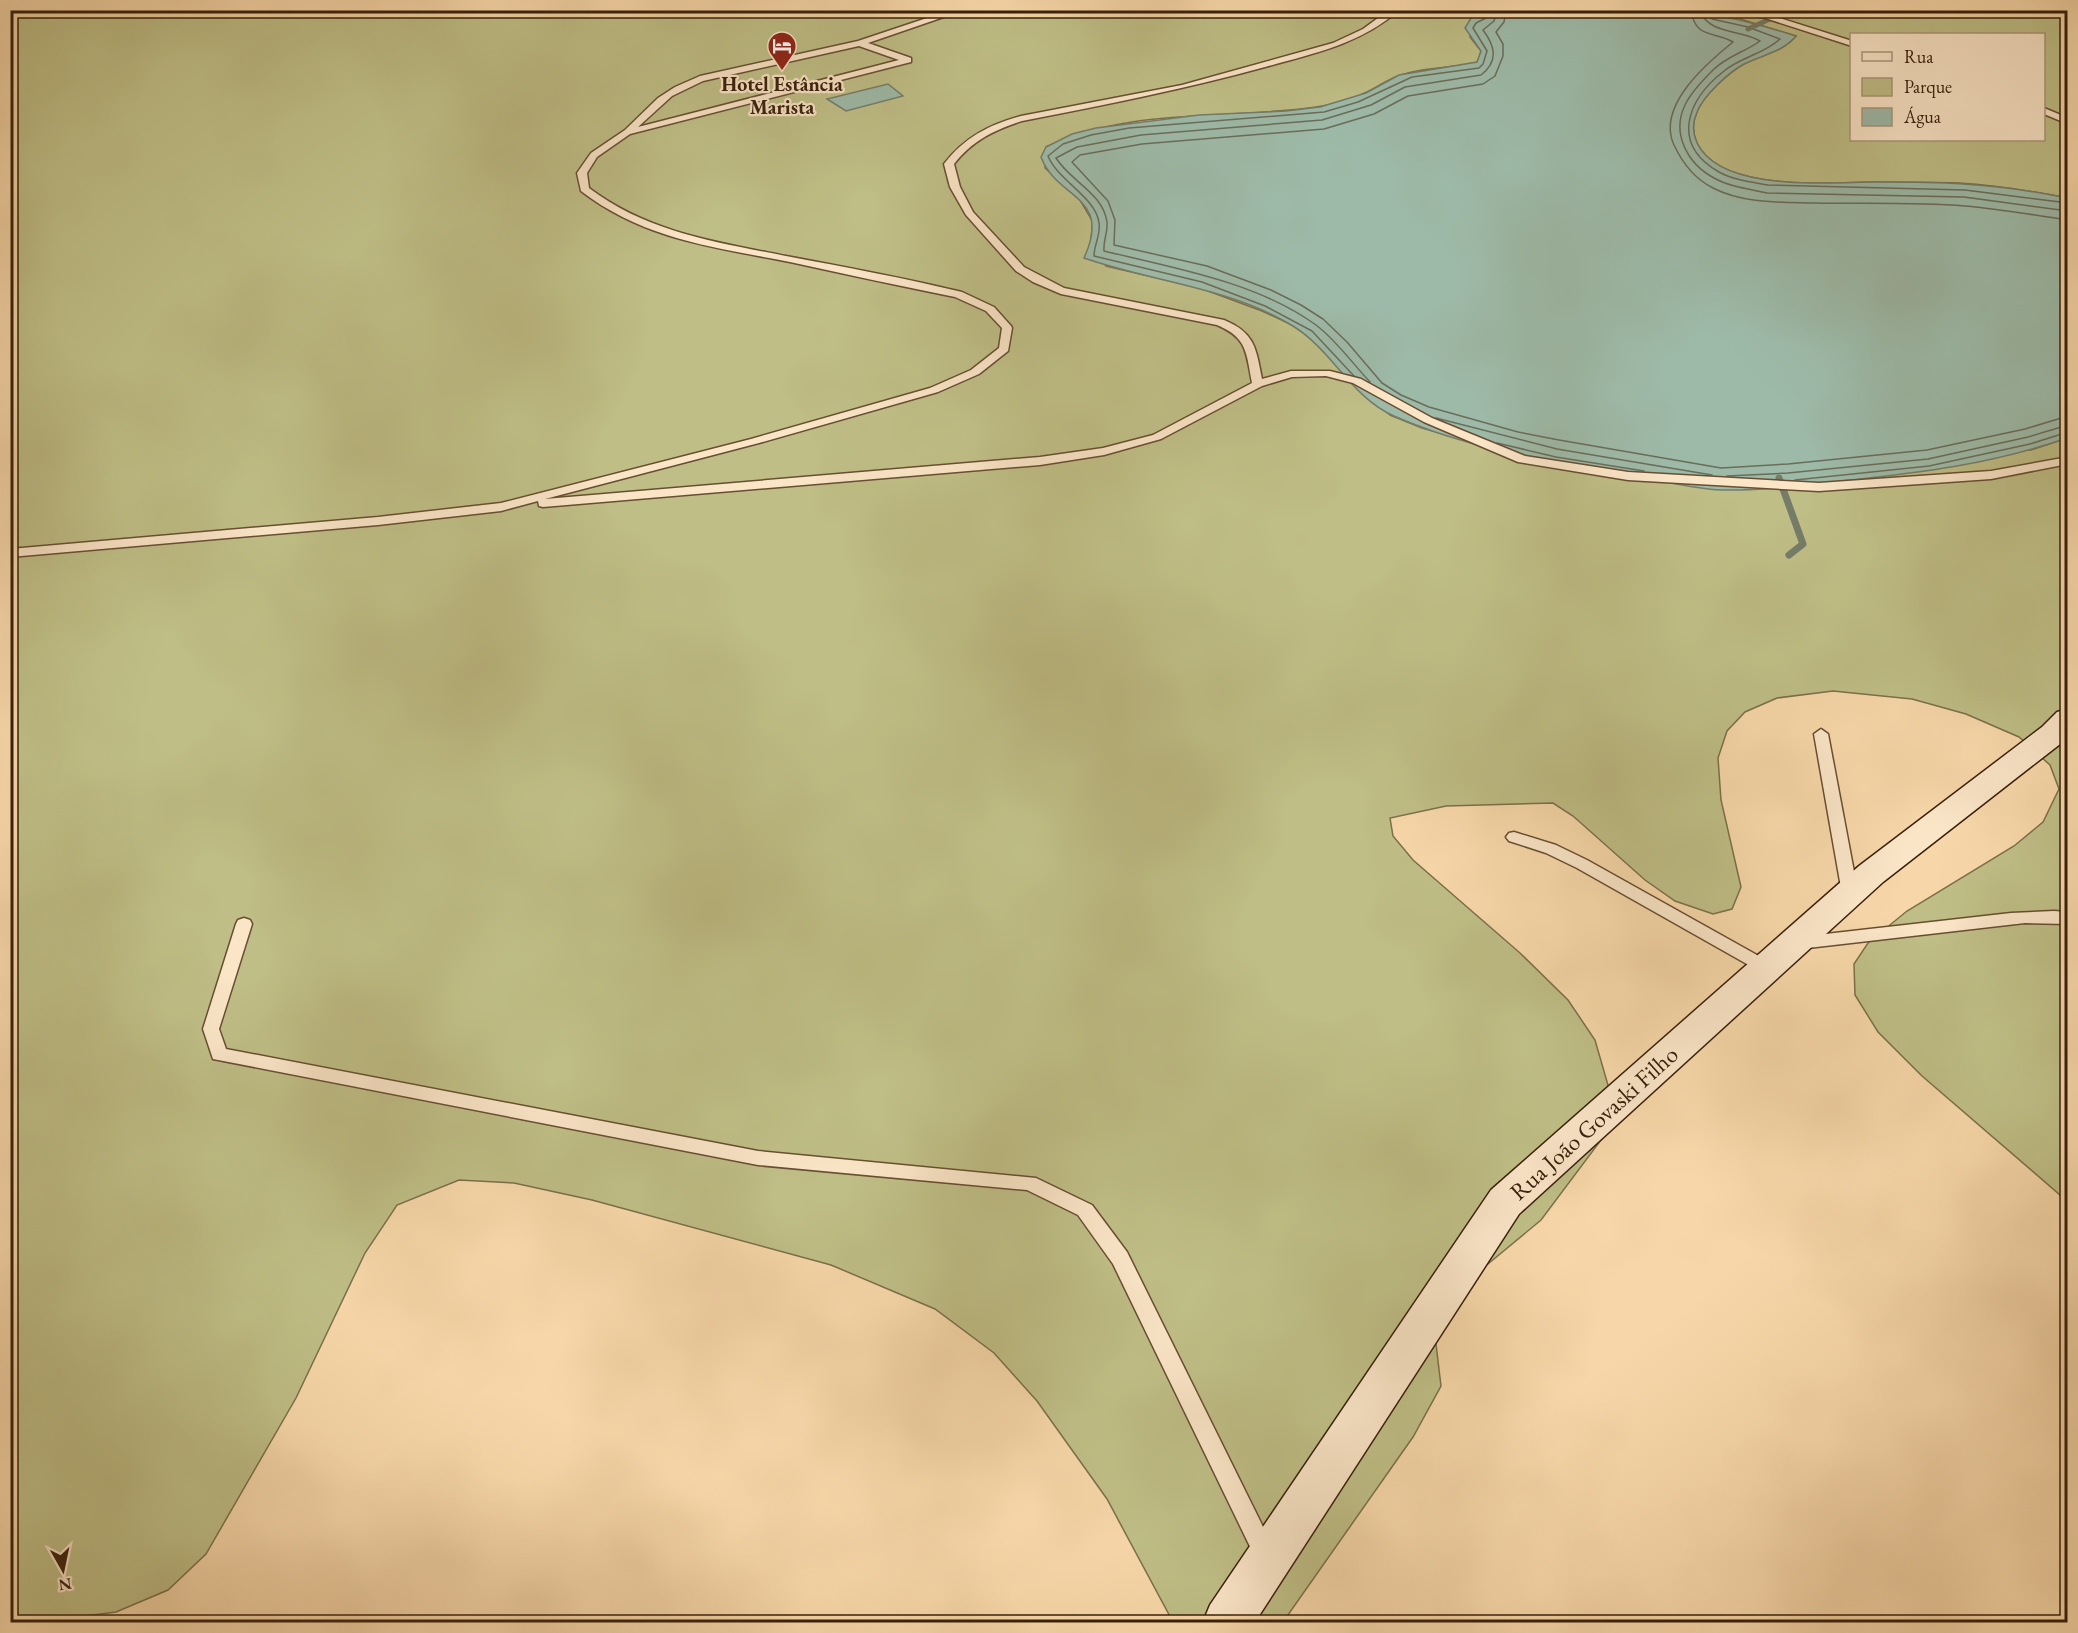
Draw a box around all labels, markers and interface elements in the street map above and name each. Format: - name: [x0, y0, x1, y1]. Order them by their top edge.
- hotel icon: Hotel Estância Marista: [766, 30, 798, 72]
- legend: [1850, 33, 2045, 141]
- text: Rua: [1904, 45, 1934, 68]
- place label: Hotel Estância Marista: [721, 71, 843, 120]
- text: Parque: [1904, 75, 1952, 98]
- text: Água: [1903, 105, 1942, 128]
- street label: Rua João Govaski Filho: [1503, 1039, 1685, 1207]
- north arrow: [33, 1540, 93, 1600]
- text: N: [57, 1573, 73, 1596]

